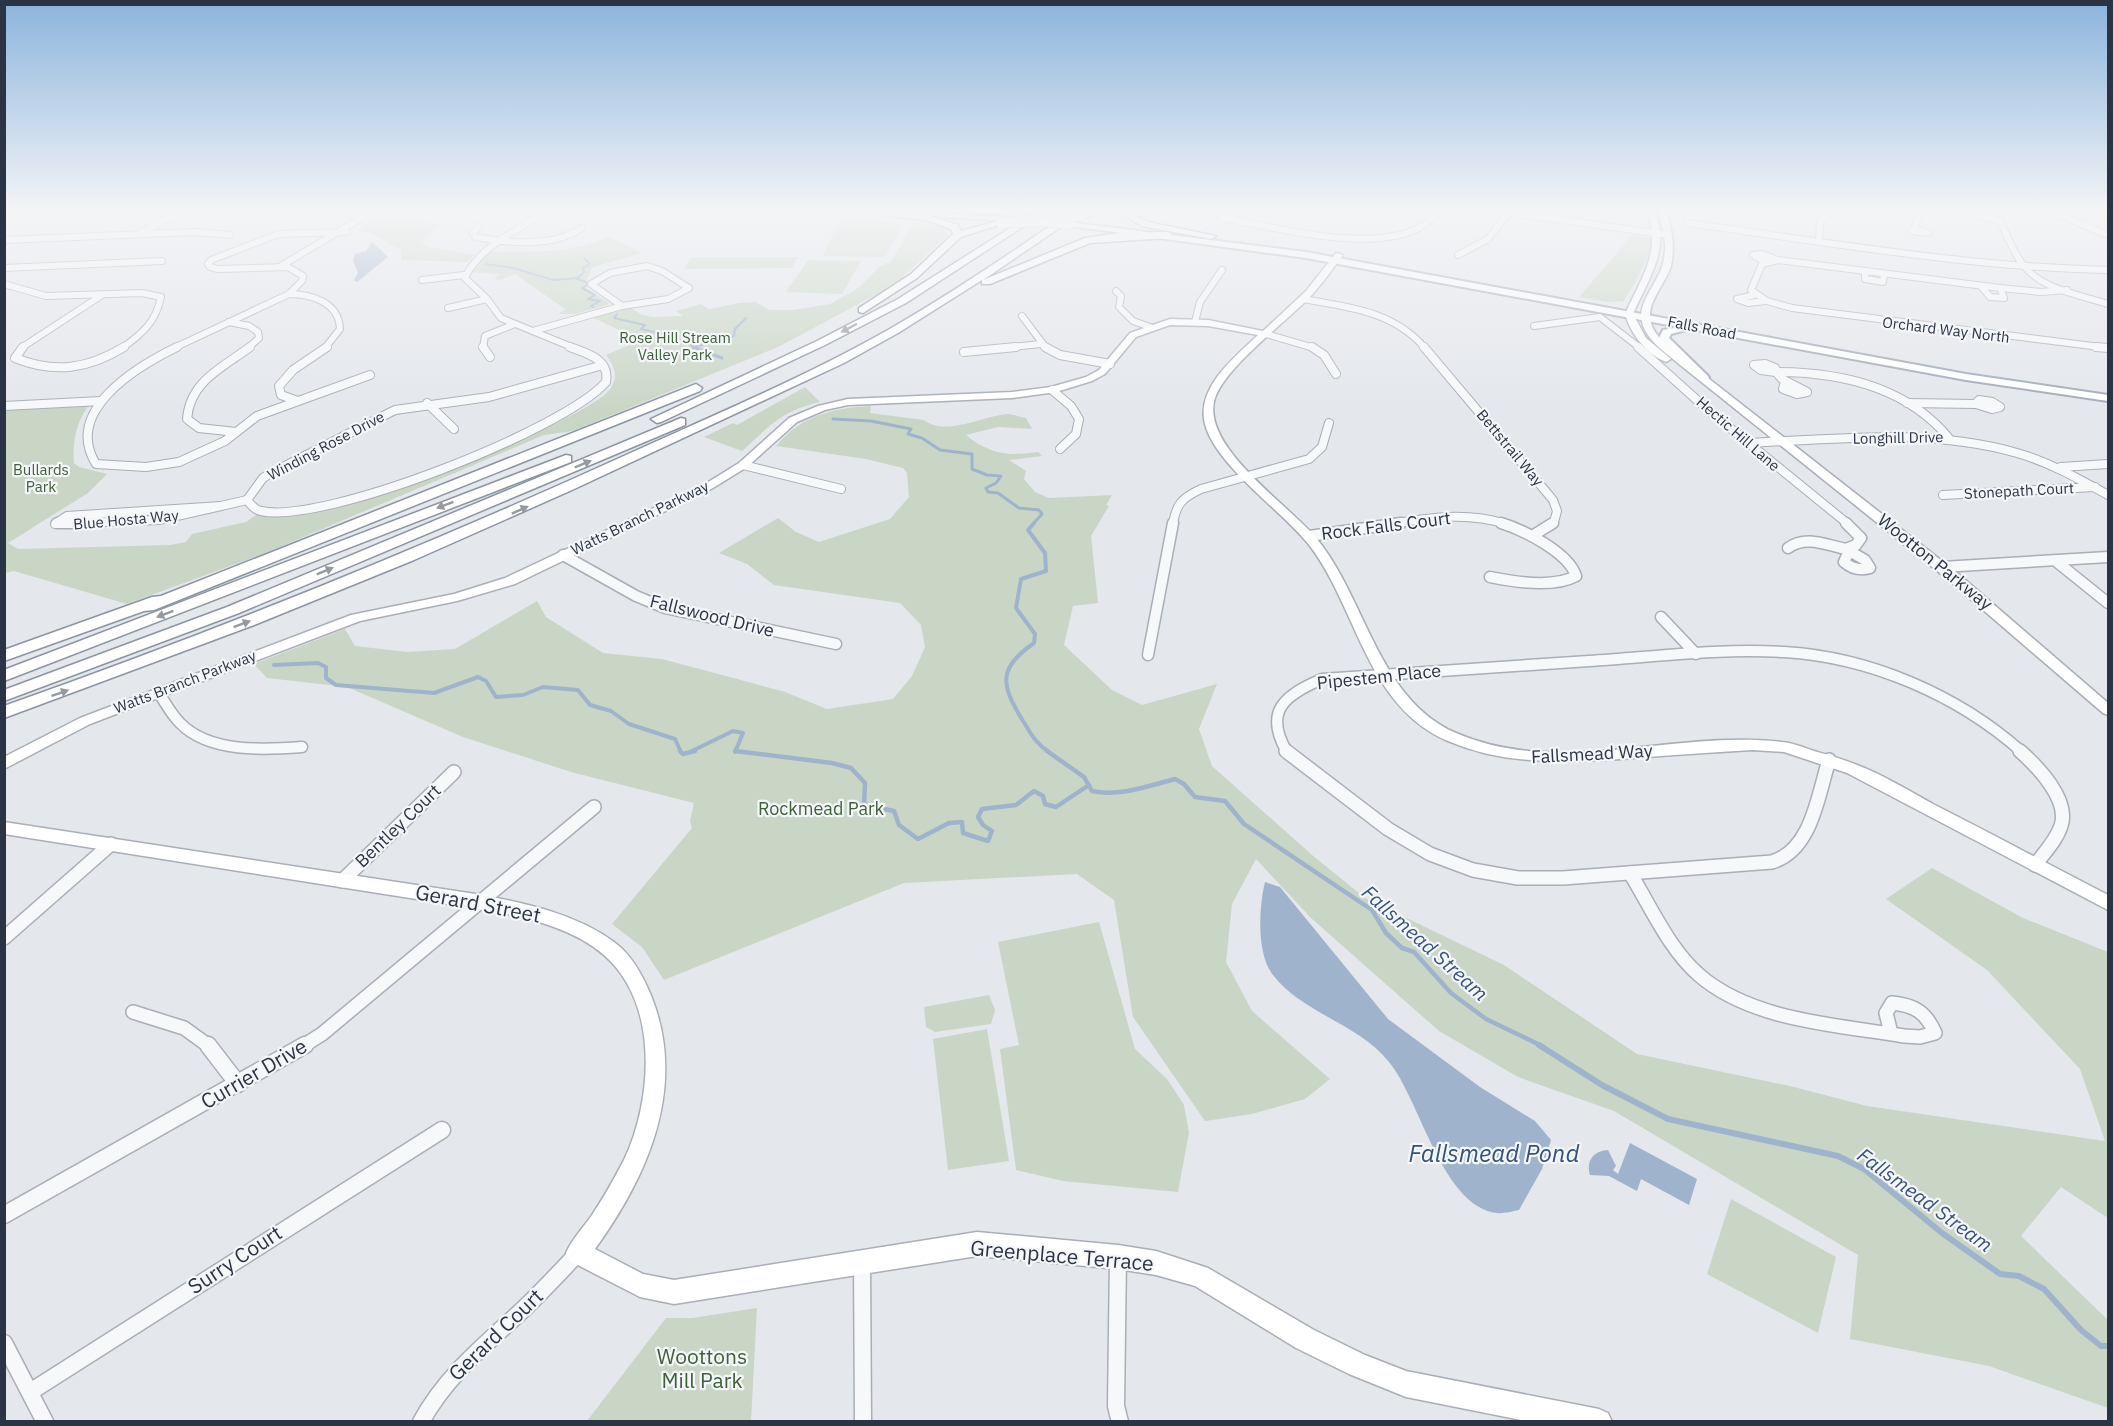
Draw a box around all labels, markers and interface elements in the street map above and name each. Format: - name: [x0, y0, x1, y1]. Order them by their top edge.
- street label: Falls Road: [1666, 312, 1738, 343]
- street label: Orchard Way North: [1881, 312, 2011, 347]
- one-way arrow: [841, 324, 858, 333]
- park label: Rose Hill Stream Valley Park: [619, 328, 731, 364]
- street label: Hectic Hill Lane: [1693, 392, 1784, 475]
- street label: Bettstrail Way: [1473, 405, 1548, 490]
- street label: Winding Rose Drive: [264, 407, 388, 484]
- street label: Longhill Drive: [1852, 427, 1944, 448]
- one-way arrow: [574, 459, 592, 468]
- park label: Bullards Park: [13, 460, 69, 496]
- street label: Watts Branch Parkway: [568, 476, 712, 559]
- street label: Stonepath Court: [1963, 478, 2074, 503]
- one-way arrow: [436, 501, 454, 511]
- street label: Blue Hosta Way: [72, 505, 180, 534]
- one-way arrow: [511, 505, 528, 514]
- street label: Rock Falls Court: [1320, 506, 1452, 545]
- street label: Wootton Parkway: [1873, 508, 1998, 615]
- one-way arrow: [317, 566, 335, 576]
- street label: Fallswood Drive: [647, 589, 777, 642]
- one-way arrow: [156, 610, 174, 619]
- one-way arrow: [234, 619, 252, 629]
- street label: Watts Branch Parkway: [111, 645, 259, 717]
- street label: Pipestem Place: [1316, 659, 1442, 694]
- one-way arrow: [51, 687, 69, 697]
- street label: Fallsmead Way: [1531, 739, 1653, 768]
- street label: Bentley Court: [350, 779, 445, 872]
- park label: Rockmead Park: [758, 797, 885, 820]
- street label: Gerard Street: [413, 877, 543, 929]
- water label: Fallsmead Stream: [1357, 879, 1494, 1006]
- street label: Currier Drive: [195, 1031, 312, 1115]
- water label: Fallsmead Pond: [1409, 1137, 1579, 1169]
- water label: Fallsmead Stream: [1852, 1141, 1998, 1258]
- street label: Surry Court: [182, 1218, 287, 1300]
- street label: Greenplace Terrace: [969, 1233, 1155, 1277]
- street label: Gerard Court: [442, 1282, 549, 1387]
- park label: Woottons Mill Park: [657, 1342, 747, 1394]

